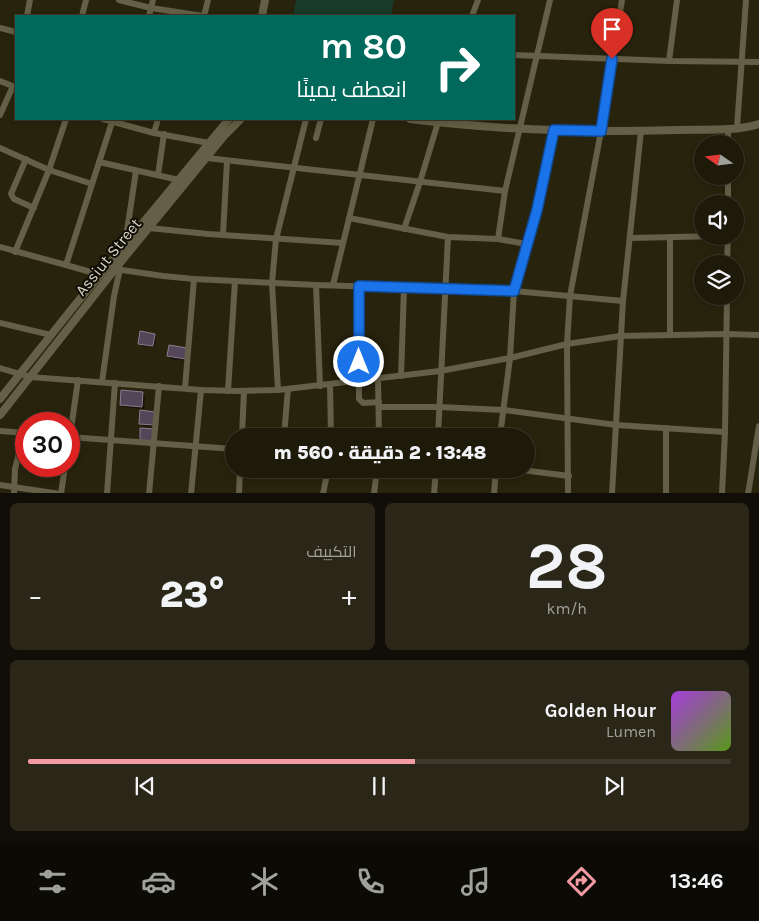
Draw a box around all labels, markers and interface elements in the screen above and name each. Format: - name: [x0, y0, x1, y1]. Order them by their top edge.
- pin: [591, 8, 633, 59]
- icon: arrive: [598, 15, 626, 43]
- text: 80 m: [320, 26, 407, 67]
- icon: right: [425, 35, 490, 100]
- text: انعطف يمينًا: [296, 77, 407, 103]
- north arrow: [694, 135, 744, 185]
- map controls: [694, 135, 744, 305]
- button: sound: [694, 195, 744, 245]
- street label: Assiut Street: [71, 214, 145, 300]
- button: layers: [694, 255, 744, 305]
- position arrow: [332, 335, 384, 387]
- speed limit sign: 30: [15, 412, 80, 477]
- text: 13:48 · 2 دقيقة · 560 m: [274, 442, 486, 464]
- text: 28: [526, 528, 607, 604]
- text: التكييف: [306, 542, 357, 561]
- text: 23°: [159, 572, 225, 617]
- text: −: [28, 579, 43, 612]
- text: +: [342, 579, 356, 612]
- text: km/h: [546, 599, 587, 618]
- text: Golden Hour: [545, 700, 656, 722]
- text: Lumen: [606, 722, 656, 741]
- icon: previous: [131, 772, 159, 800]
- icon: pause: [365, 772, 393, 800]
- icon: next: [600, 772, 628, 800]
- icon: filters: [35, 864, 70, 899]
- icon: car: [141, 864, 176, 899]
- icon: climate: [247, 864, 282, 899]
- icon: phone: [353, 864, 388, 899]
- icon: music: [458, 864, 493, 899]
- icon: directions: [564, 864, 599, 899]
- text: 13:46: [670, 868, 724, 894]

